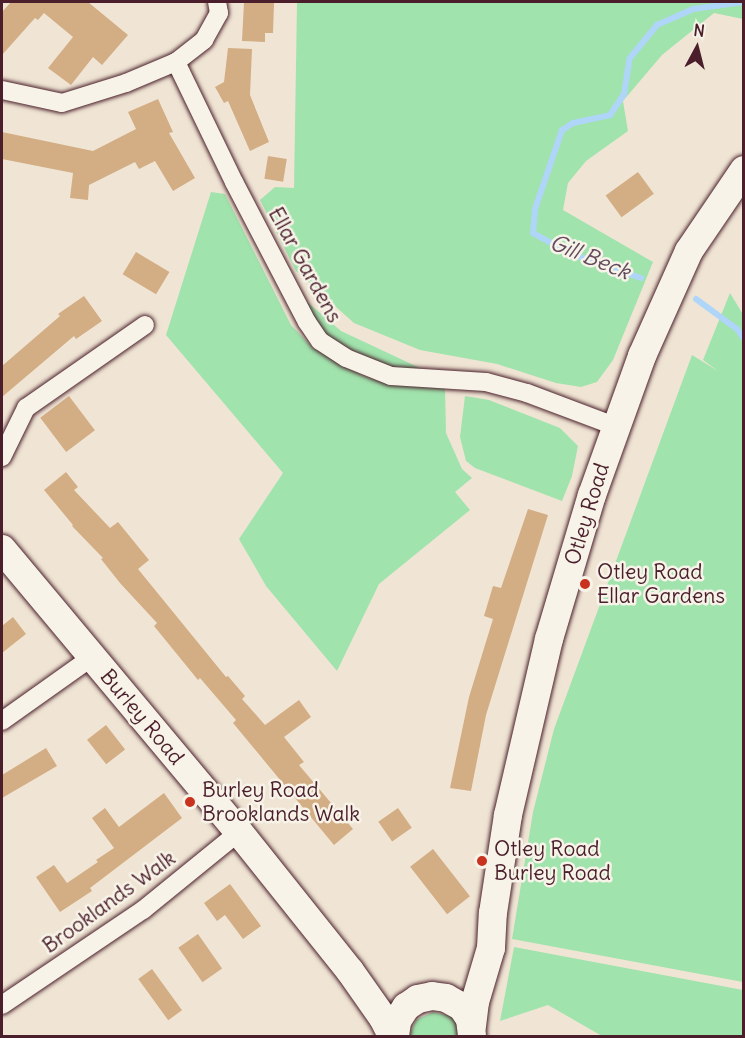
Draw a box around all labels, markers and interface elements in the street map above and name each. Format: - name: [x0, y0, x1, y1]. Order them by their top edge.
- north arrow: [667, 18, 727, 78]
- text: N: [692, 20, 706, 41]
- street label: Ellar Gardens: [263, 203, 347, 327]
- water label: Gill Beck: [546, 229, 634, 285]
- street label: Otley Road: [560, 460, 614, 568]
- place label: Otley Road Ellar Gardens: [597, 559, 725, 609]
- marker: Otley Road Ellar Gardens: [578, 577, 592, 591]
- street label: Burley Road: [95, 664, 189, 770]
- place label: Burley Road Brooklands Walk: [202, 777, 360, 827]
- marker: Burley Road Brooklands Walk: [183, 795, 197, 809]
- place label: Otley Road Burley Road: [494, 836, 611, 886]
- street label: Brooklands Walk: [38, 845, 180, 959]
- marker: Otley Road Burley Road: [475, 854, 489, 868]

